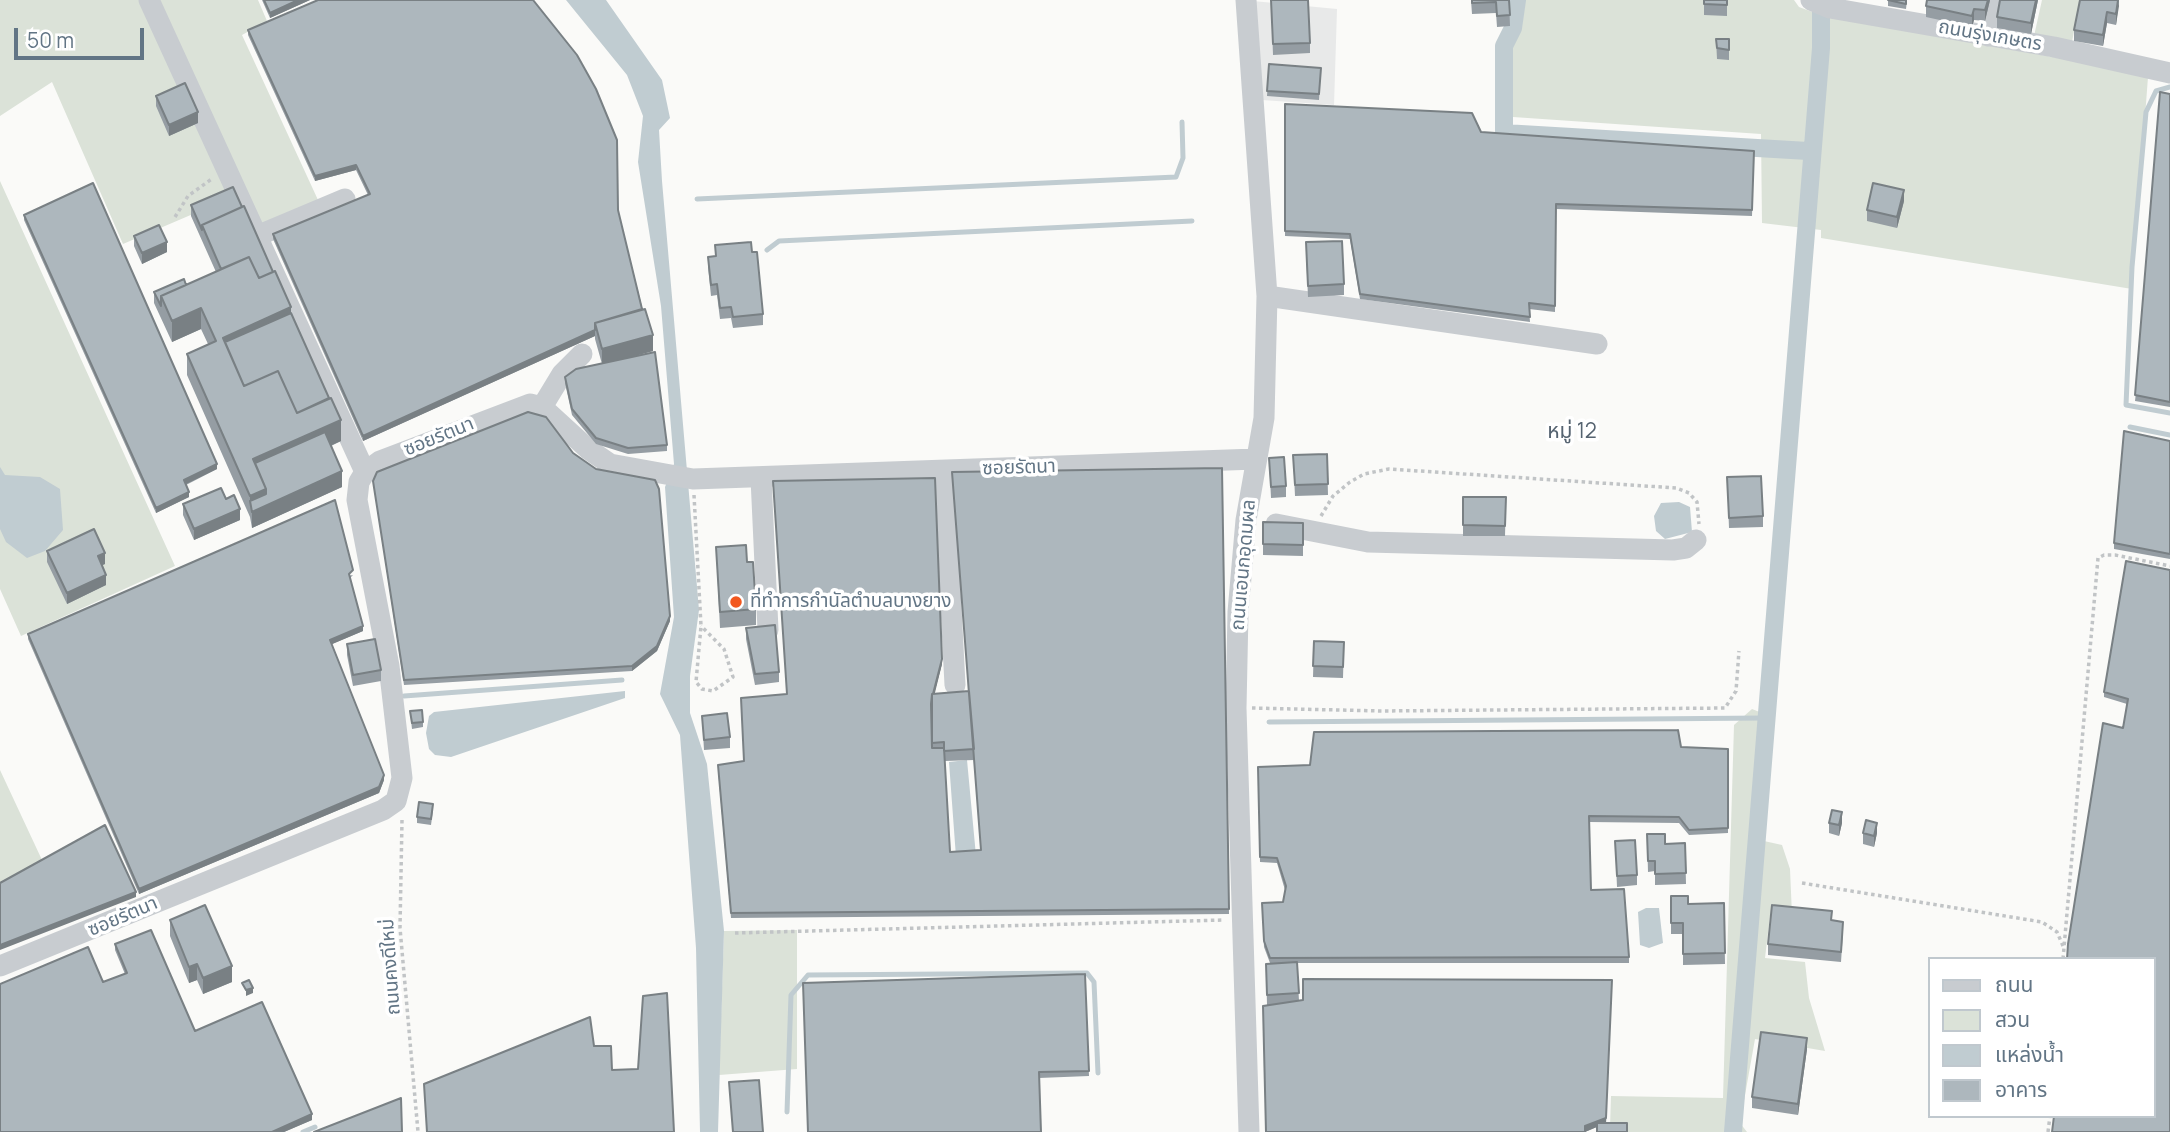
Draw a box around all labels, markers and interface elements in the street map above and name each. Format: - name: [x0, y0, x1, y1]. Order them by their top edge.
- scale bar: [18, 14, 147, 58]
- street label: ถนนรุ่งเกษตร: [1936, 16, 2044, 56]
- text: 50 m: [27, 26, 74, 54]
- street label: ซอยรัตนา: [401, 413, 477, 461]
- district label: หมู่ 12: [1547, 419, 1597, 445]
- street label: ซอยรัตนา: [982, 455, 1056, 481]
- street label: ถนนเอนกอุดมผล: [1227, 498, 1261, 632]
- place label: ที่ทำการกำนัลตำบลบางยาง: [750, 591, 952, 613]
- marker: ที่ทำการกำนัลตำบลบางยาง: [728, 594, 744, 610]
- street label: ซอยรัตนา: [85, 892, 161, 942]
- street label: ถนนคงดีใหม่: [376, 918, 406, 1016]
- legend: [1928, 957, 2156, 1118]
- text: ถนน: [1995, 970, 2033, 998]
- text: สวน: [1995, 1005, 2030, 1033]
- text: แหล่งน้ำ: [1995, 1040, 2064, 1068]
- text: อาคาร: [1995, 1075, 2047, 1103]

